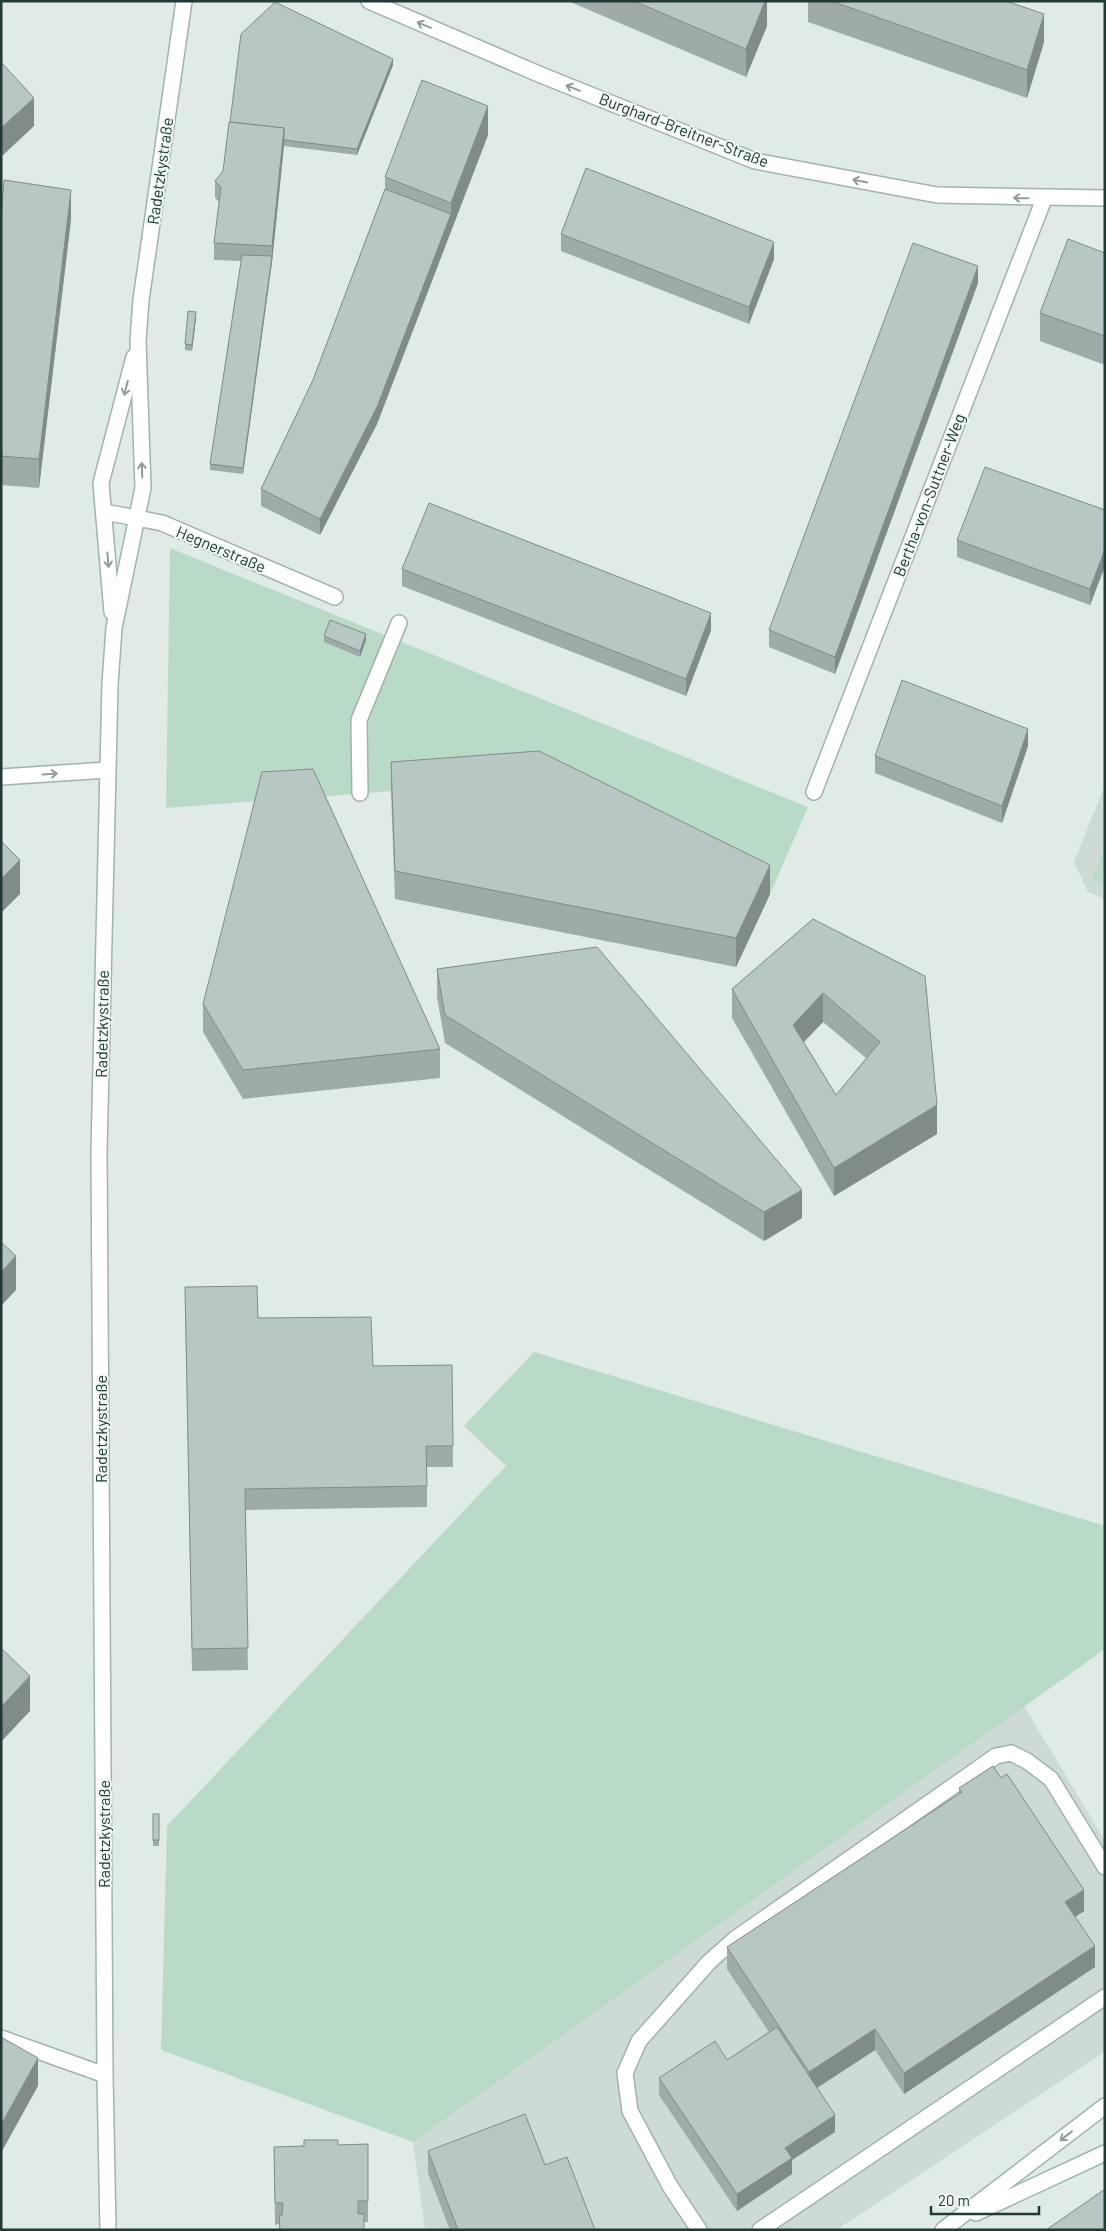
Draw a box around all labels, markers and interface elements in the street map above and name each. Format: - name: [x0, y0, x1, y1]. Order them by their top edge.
- one-way arrow: [417, 19, 432, 29]
- one-way arrow: [566, 83, 581, 92]
- street label: Burghard-Breitner-Straße: [597, 88, 772, 171]
- street label: Radetzkystraße: [143, 116, 176, 226]
- one-way arrow: [852, 176, 868, 185]
- one-way arrow: [1013, 193, 1030, 203]
- one-way arrow: [121, 380, 130, 396]
- street label: Bertha-von-Suttner-Weg: [889, 411, 968, 579]
- one-way arrow: [137, 462, 147, 478]
- street label: Hegnerstraße: [174, 521, 269, 576]
- one-way arrow: [103, 552, 113, 568]
- one-way arrow: [42, 769, 58, 778]
- street label: Radetzkystraße: [91, 970, 112, 1078]
- street label: Radetzkystraße: [91, 1375, 110, 1483]
- street label: Radetzkystraße: [94, 1780, 113, 1888]
- one-way arrow: [1060, 2130, 1073, 2141]
- scale bar: [931, 2184, 1038, 2216]
- text: 20 m: [938, 2191, 970, 2209]

